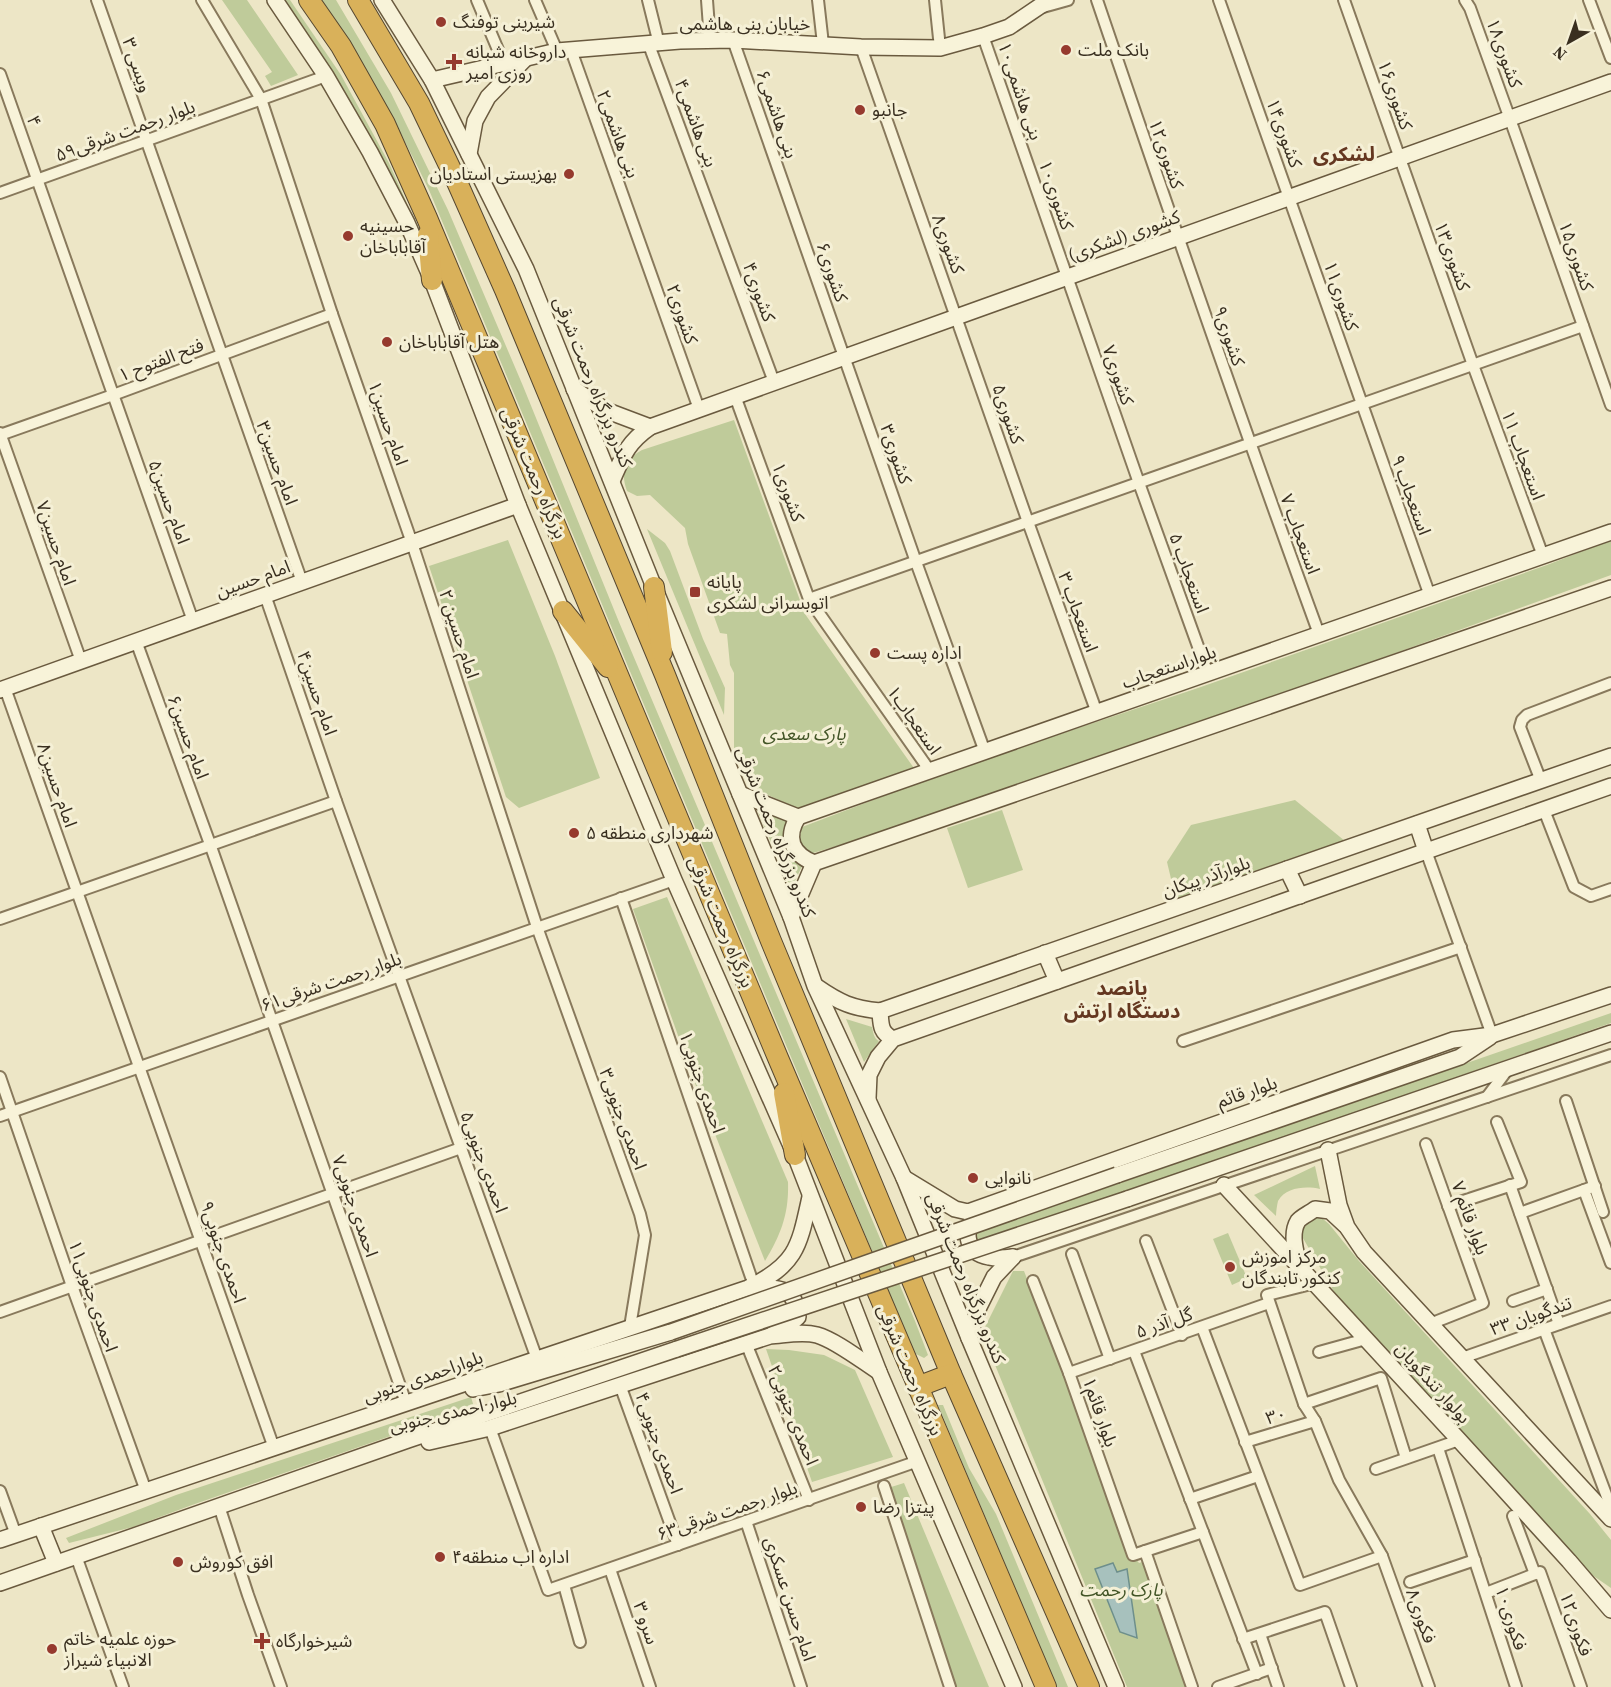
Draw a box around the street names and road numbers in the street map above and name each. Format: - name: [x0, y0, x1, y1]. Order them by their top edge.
- street label: خیابان بنی هاشمی: [680, 11, 810, 36]
- street label: کشوری۱۸: [1480, 15, 1529, 92]
- street label: ویسی ۳: [116, 34, 158, 96]
- street label: ۱۰بنی هاشمی: [992, 38, 1049, 143]
- street label: کشوری۱۶: [1372, 57, 1419, 134]
- street label: ۶بنی هاشمی: [751, 66, 804, 161]
- street label: ۴بنی هاشمی: [669, 75, 724, 170]
- street label: ۲بنی هاشمی: [591, 86, 646, 181]
- street label: ۵۹بلوار رحمت شرقی: [51, 94, 198, 167]
- street label: کشوری۱۴: [1260, 95, 1309, 172]
- street label: ۴: [21, 112, 48, 130]
- street label: کشوری۱۲: [1143, 116, 1190, 193]
- street label: کشوری۱۰: [1033, 157, 1080, 234]
- street label: کشوری (لشکری): [1064, 203, 1184, 267]
- street label: ۸کشوری: [926, 211, 971, 278]
- street label: ۱۳کشوری: [1428, 218, 1477, 295]
- street label: کشوری۱۵: [1553, 218, 1600, 295]
- street label: کشوری۶: [811, 239, 855, 306]
- street label: ۱۱کشوری: [1318, 258, 1365, 335]
- street label: کشوری۴: [737, 259, 782, 326]
- street label: کشوری۲: [661, 281, 705, 348]
- street label: کندرو بزرگراه رحمت شرقی: [548, 293, 639, 472]
- street label: ۹کشوری: [1208, 303, 1252, 370]
- street label: فتح الفتوح ۱: [114, 332, 208, 388]
- street label: ۷کشوری: [1097, 342, 1141, 409]
- street label: امام حسین۱: [360, 377, 415, 469]
- street label: ۵کشوری: [987, 381, 1031, 448]
- street label: بزرگراه رحمت شرقی: [496, 403, 573, 542]
- street label: استعجاب ۱۱: [1496, 406, 1551, 503]
- street label: امام حسین۳: [249, 417, 304, 509]
- street label: ۳کشوری: [875, 421, 919, 488]
- street label: استعجاب ۹: [1385, 451, 1438, 538]
- street label: امام حسین۵: [141, 456, 196, 548]
- street label: ۱کشوری: [766, 459, 811, 526]
- street label: استعجاب ۷: [1274, 490, 1327, 577]
- street label: امام حسین۷: [28, 497, 83, 589]
- street label: استعجاب ۵: [1163, 529, 1216, 616]
- street label: امام حسین: [212, 554, 294, 605]
- street label: استعجاب ۳: [1052, 568, 1105, 655]
- street label: ۲ امام حسین: [431, 586, 486, 682]
- street label: بلواراستعجاب: [1118, 639, 1219, 694]
- street label: امام حسین۴: [289, 647, 344, 739]
- street label: استعجاب۱: [881, 680, 947, 759]
- street label: امام حسین۶: [160, 691, 215, 783]
- street label: امام حسین۸: [29, 739, 84, 831]
- street label: کندرو بزرگراه رحمت شرقی: [731, 743, 822, 922]
- street label: بلوارآذر پیکان: [1158, 850, 1253, 903]
- street label: بزرگراه رحمت شرقی: [683, 852, 760, 991]
- street label: بلوار رحمت شرقی۶۱: [257, 946, 404, 1017]
- street label: احمدی جنوبی۱: [673, 1027, 732, 1136]
- street label: احمدی جنوبی۳: [594, 1065, 653, 1173]
- street label: بلوار قائم: [1213, 1070, 1281, 1114]
- street label: احمدی جنوبی۵: [455, 1108, 514, 1216]
- street label: احمدی جنوبی۷: [326, 1151, 385, 1260]
- street label: بلوار قائم ۷: [1445, 1178, 1495, 1258]
- street label: کندرو بزرگراه رحمت شرقی: [921, 1189, 1012, 1368]
- street label: احمدی جنوبی۹: [194, 1197, 253, 1306]
- street label: احمدی جنوبی۱۱: [63, 1237, 124, 1355]
- street label: ۳۳ تندگویان: [1487, 1290, 1575, 1341]
- street label: بزرگراه رحمت شرقی: [872, 1300, 949, 1439]
- street label: گل آذر ۵: [1132, 1301, 1196, 1344]
- street label: بولوار تندگویان: [1390, 1337, 1477, 1429]
- street label: بلواراحمدی جنوبی: [360, 1344, 486, 1409]
- street label: احمدی جنوبی۲: [762, 1361, 825, 1469]
- street label: بلوار قائم۱: [1076, 1374, 1124, 1450]
- street label: بلوار احمدی جنوبی: [387, 1385, 519, 1438]
- street label: احمدی جنوبی۴: [630, 1389, 689, 1497]
- street label: ۳۰: [1263, 1401, 1289, 1430]
- street label: بلوار رحمت شرقی۶۳: [653, 1475, 800, 1546]
- street label: امام حسن عسکری: [757, 1533, 822, 1665]
- street label: فکوری۱۰: [1489, 1582, 1534, 1653]
- street label: فکوری۸: [1400, 1585, 1443, 1647]
- street label: فکوری۱۲: [1554, 1588, 1599, 1659]
- street label: سرو ۳: [628, 1598, 665, 1648]

